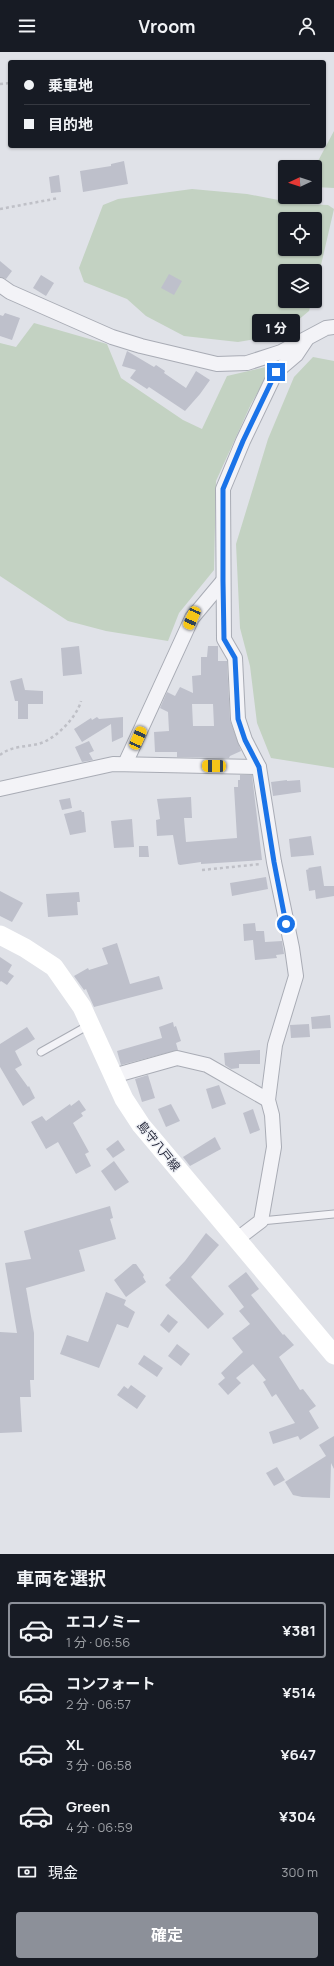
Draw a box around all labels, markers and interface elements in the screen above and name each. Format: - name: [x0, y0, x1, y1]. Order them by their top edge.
- text: Vroom: [139, 14, 195, 38]
- icon: menu: [16, 15, 38, 37]
- icon: person: [296, 15, 318, 37]
- text: 乗車地: [48, 75, 93, 96]
- text: 目的地: [48, 114, 93, 135]
- north arrow: [278, 160, 322, 204]
- map controls: [278, 160, 322, 308]
- button: locate: [278, 212, 322, 256]
- button: layers: [278, 264, 322, 308]
- callout: 1 分: [252, 314, 300, 342]
- text: 1 分: [265, 319, 287, 337]
- route end: [267, 363, 285, 381]
- car: [182, 605, 202, 631]
- car: [128, 725, 148, 751]
- car: [202, 760, 226, 772]
- route start: [277, 915, 295, 933]
- street label: 島守八戸線: [134, 1117, 184, 1175]
- text: 車両を選択: [16, 1566, 106, 1590]
- text: エコノミー: [66, 1611, 141, 1632]
- icon: car: [18, 1612, 54, 1648]
- text: ¥381: [282, 1620, 316, 1641]
- text: 1 分 · 06:56: [66, 1633, 130, 1651]
- text: コンフォート: [66, 1673, 156, 1694]
- icon: car: [18, 1674, 54, 1710]
- text: ¥514: [282, 1682, 316, 1703]
- text: 2 分 · 06:57: [66, 1695, 131, 1713]
- text: XL: [66, 1734, 84, 1755]
- icon: car: [18, 1736, 54, 1772]
- text: ¥647: [280, 1744, 316, 1765]
- text: 3 分 · 06:58: [66, 1756, 132, 1774]
- text: Green: [66, 1796, 110, 1817]
- icon: car: [18, 1798, 54, 1834]
- text: ¥304: [279, 1806, 316, 1827]
- text: 4 分 · 06:59: [66, 1818, 133, 1836]
- icon: cash: [16, 1861, 38, 1883]
- text: 現金: [48, 1862, 78, 1883]
- text: 300 m: [281, 1863, 318, 1881]
- button: 確定: [16, 1912, 318, 1958]

